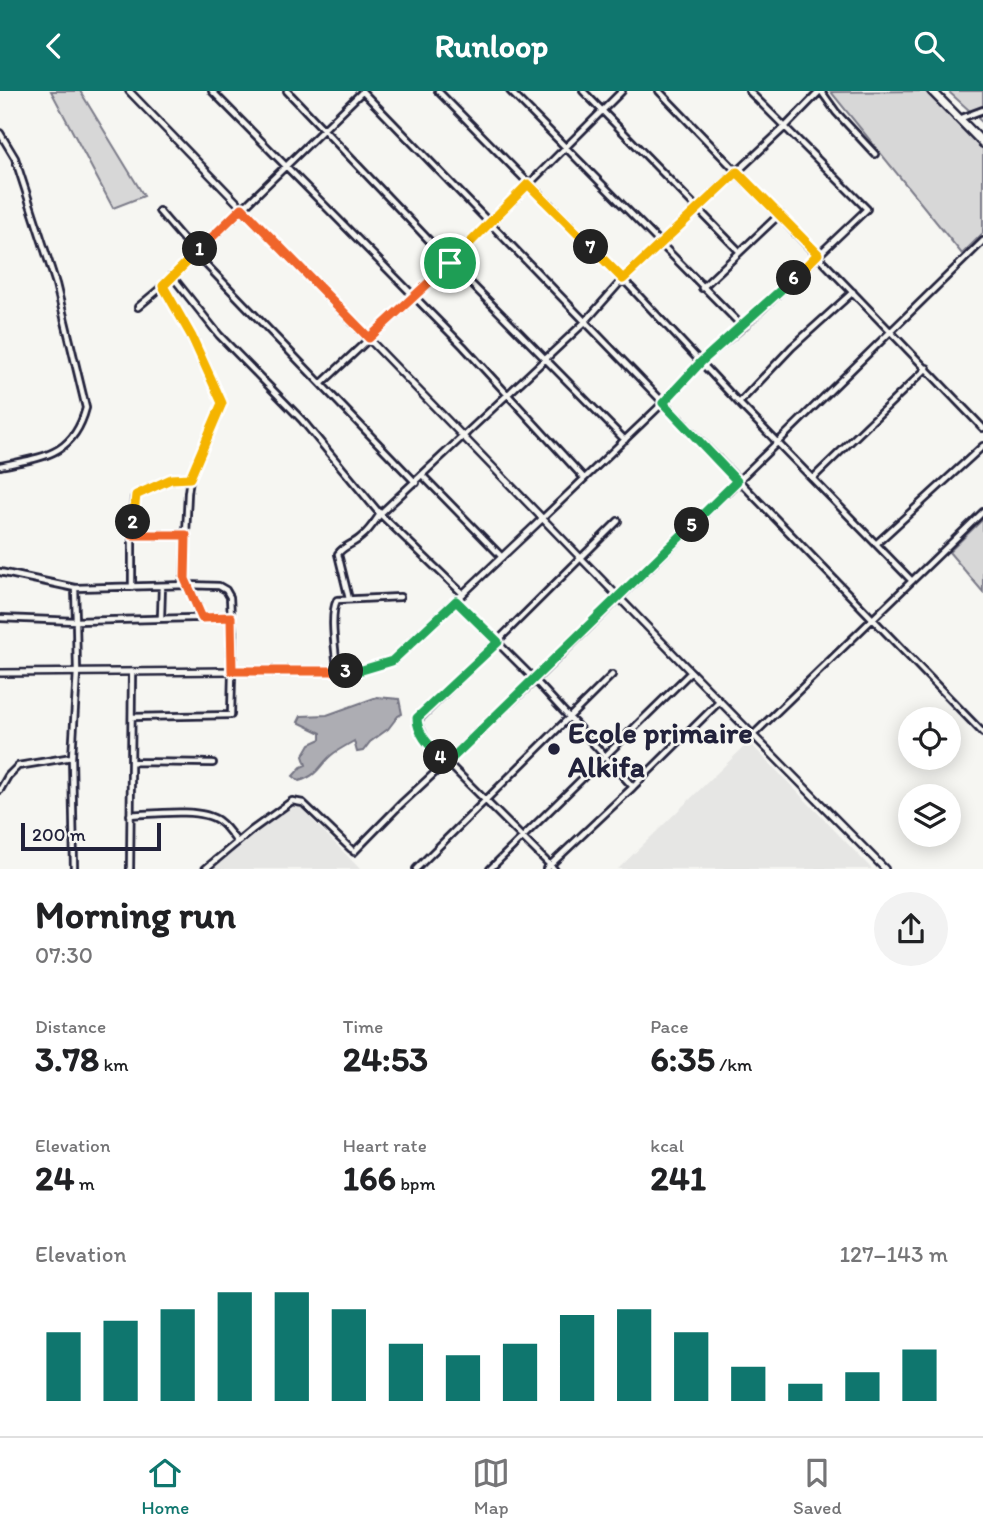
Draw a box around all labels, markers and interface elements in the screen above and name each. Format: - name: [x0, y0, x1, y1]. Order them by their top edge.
- icon: back: [35, 27, 73, 65]
- text: Runloop: [435, 27, 548, 65]
- icon: search: [910, 27, 948, 65]
- pin: 7: [574, 229, 608, 265]
- pin: 1: [182, 231, 218, 267]
- pin: [420, 233, 480, 293]
- text: 7: [586, 235, 595, 258]
- text: 1: [195, 237, 204, 260]
- icon: arrive: [431, 244, 469, 282]
- pin: 6: [776, 261, 812, 295]
- text: 6: [788, 266, 799, 289]
- pin: 2: [116, 505, 150, 539]
- pin: 5: [674, 507, 710, 543]
- text: 2: [128, 510, 138, 533]
- text: 5: [687, 513, 696, 536]
- pin: 3: [328, 653, 364, 689]
- text: 3: [340, 659, 351, 682]
- map controls: [898, 707, 961, 847]
- button: locate: [898, 707, 961, 770]
- place label: Ecole primaire Alkifa: [567, 714, 753, 785]
- pin: 4: [424, 739, 458, 775]
- marker: Ecole primaire Alkifa: [546, 741, 562, 757]
- text: 4: [435, 745, 446, 768]
- button: layers: [898, 784, 961, 847]
- scale bar: [21, 820, 161, 852]
- text: 200 m: [32, 823, 86, 846]
- text: Morning run: [35, 892, 236, 938]
- button: share: [874, 892, 948, 966]
- text: 07:30: [35, 941, 93, 969]
- text: Distance: [35, 1015, 106, 1038]
- text: Time: [343, 1015, 383, 1038]
- text: Pace: [650, 1015, 688, 1038]
- text: 3.78: [35, 1038, 99, 1080]
- text: 24:53: [343, 1038, 428, 1080]
- text: 6:35: [650, 1038, 715, 1080]
- text: km: [99, 1053, 129, 1076]
- text: /km: [715, 1053, 752, 1076]
- text: Elevation: [35, 1134, 111, 1157]
- text: Heart rate: [343, 1134, 427, 1157]
- text: kcal: [650, 1134, 684, 1157]
- text: 24: [35, 1157, 74, 1199]
- text: 166: [343, 1157, 396, 1199]
- text: 241: [650, 1157, 706, 1199]
- text: m: [74, 1172, 95, 1195]
- text: bpm: [396, 1172, 435, 1195]
- text: Elevation: [35, 1240, 126, 1268]
- text: 127–143 m: [839, 1240, 948, 1268]
- tab: Home: [141, 1454, 189, 1519]
- tab: Map: [472, 1454, 510, 1519]
- tab: Saved: [793, 1454, 842, 1519]

